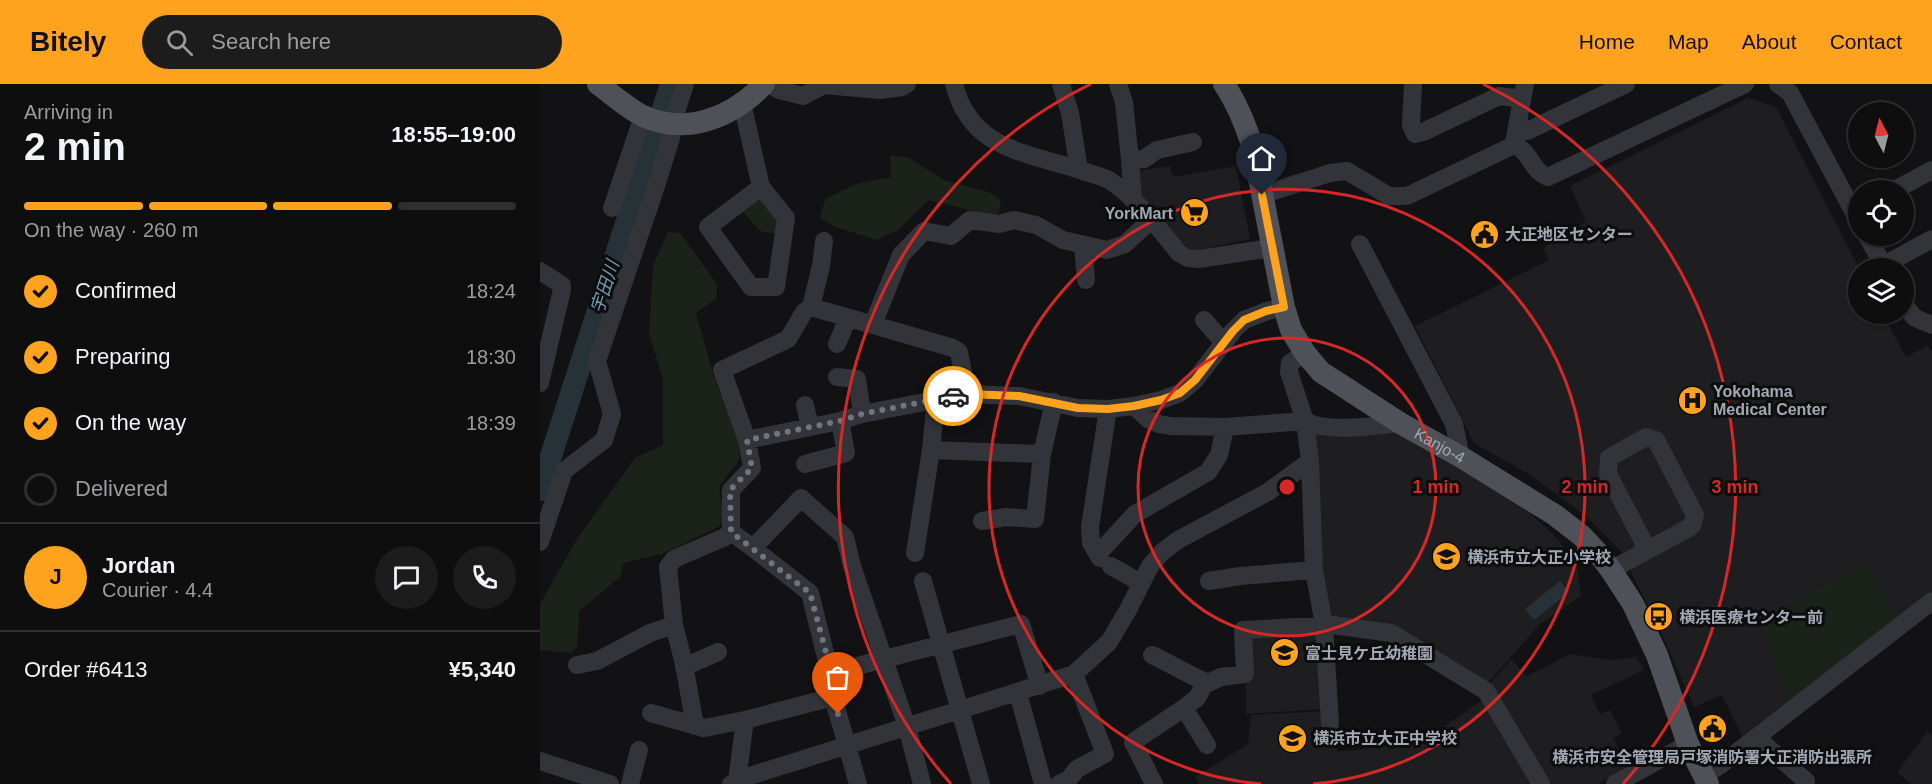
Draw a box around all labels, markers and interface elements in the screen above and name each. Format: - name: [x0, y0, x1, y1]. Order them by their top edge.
- search box: [142, 15, 562, 69]
- text: Bitely: [30, 26, 106, 57]
- icon: search: [163, 26, 196, 59]
- text: Search here: [211, 29, 331, 54]
- text: Home: [1579, 30, 1635, 53]
- text: Map: [1668, 30, 1709, 53]
- text: About: [1742, 30, 1797, 53]
- text: Contact: [1830, 30, 1902, 53]
- text: Arriving in: [24, 101, 113, 123]
- north arrow: [1848, 102, 1914, 168]
- map controls: [1848, 102, 1914, 324]
- text: 18:55–19:00: [391, 122, 516, 147]
- text: 2 min: [24, 125, 126, 168]
- pin: [1236, 133, 1287, 195]
- icon: home: [1245, 142, 1278, 175]
- button: locate: [1848, 180, 1914, 246]
- supermarket icon: YorkMart: [1178, 197, 1210, 229]
- place label: YorkMart: [1105, 205, 1174, 222]
- public building icon: 大正地区センター: [1468, 218, 1500, 250]
- text: On the way · 260 m: [24, 219, 199, 241]
- place label: 大正地区センター: [1505, 226, 1633, 243]
- water label: 宇田川: [587, 256, 623, 316]
- button: layers: [1848, 258, 1914, 324]
- icon: check: [24, 275, 57, 308]
- text: Confirmed: [75, 278, 176, 303]
- text: 18:24: [466, 280, 516, 302]
- icon: check: [24, 341, 57, 374]
- text: Preparing: [75, 344, 170, 369]
- text: 18:30: [466, 346, 516, 368]
- courier: [923, 366, 983, 426]
- icon: car: [937, 380, 970, 413]
- place label: Yokohama Medical Center: [1713, 383, 1827, 418]
- hospital icon: Yokohama Medical Center: [1676, 384, 1708, 416]
- icon: check: [24, 407, 57, 440]
- text: On the way: [75, 410, 186, 435]
- text: 18:39: [466, 412, 516, 434]
- street label: Kanjo-4: [1411, 425, 1468, 467]
- text: Delivered: [75, 476, 168, 501]
- centre of rings: [1277, 477, 1297, 497]
- text: 1 min: [1412, 477, 1460, 497]
- text: 2 min: [1561, 477, 1609, 497]
- text: 3 min: [1711, 477, 1759, 497]
- school or university icon: 横浜市立大正小学校: [1430, 541, 1462, 573]
- button: chat: [375, 546, 438, 609]
- button: phone: [453, 546, 516, 609]
- place label: 横浜市立大正小学校: [1467, 548, 1611, 566]
- text: Jordan: [102, 553, 175, 578]
- text: J: [49, 564, 62, 589]
- text: Courier · 4.4: [102, 579, 213, 601]
- bus stop icon: 横浜医療センター前: [1642, 601, 1674, 633]
- place label: 横浜医療センター前: [1679, 608, 1823, 626]
- school or university icon: 富士見ケ丘幼稚園: [1268, 637, 1300, 669]
- place label: 富士見ケ丘幼稚園: [1305, 645, 1433, 662]
- pin: [812, 652, 863, 714]
- text: Order #6413: [24, 657, 148, 682]
- text: ¥5,340: [449, 657, 516, 682]
- icon: bag: [821, 661, 854, 694]
- public building icon: 横浜市安全管理局戸塚消防署大正消防出張所: [1696, 713, 1728, 745]
- school or university icon: 横浜市立大正中学校: [1276, 722, 1308, 754]
- place label: 横浜市立大正中学校: [1313, 729, 1457, 747]
- place label: 横浜市安全管理局戸塚消防署大正消防出張所: [1552, 748, 1872, 766]

